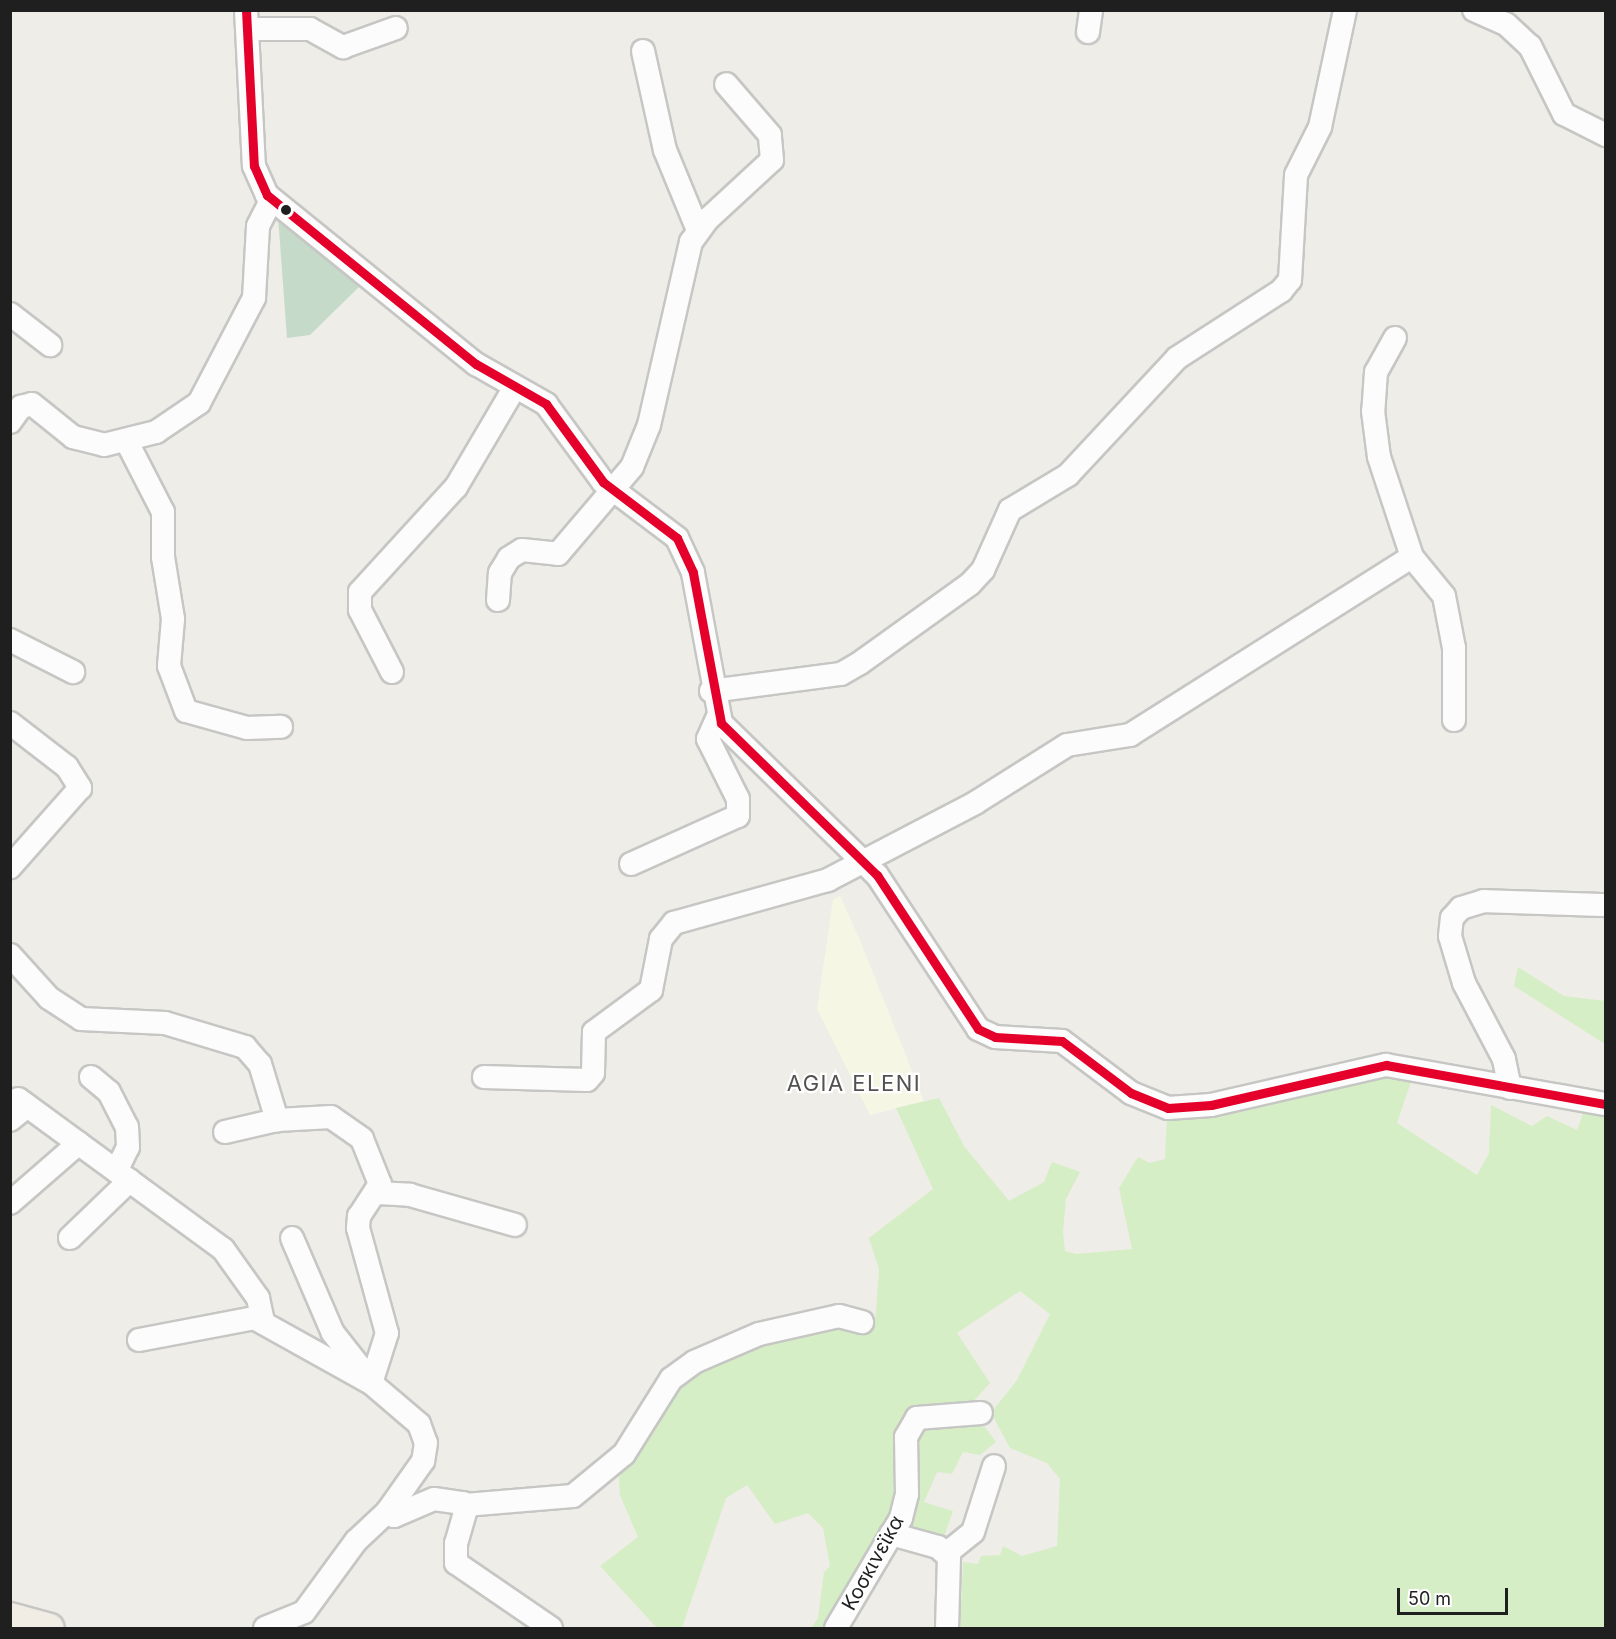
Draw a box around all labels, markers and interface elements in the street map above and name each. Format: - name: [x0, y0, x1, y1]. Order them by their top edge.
- unlabelled marker: [280, 204, 292, 216]
- district label: AGIA ELENI: [787, 1071, 921, 1097]
- street label: Κοσκινεϊκα: [837, 1511, 909, 1615]
- scale bar: [1400, 1576, 1511, 1614]
- text: 50 m: [1408, 1588, 1451, 1609]

